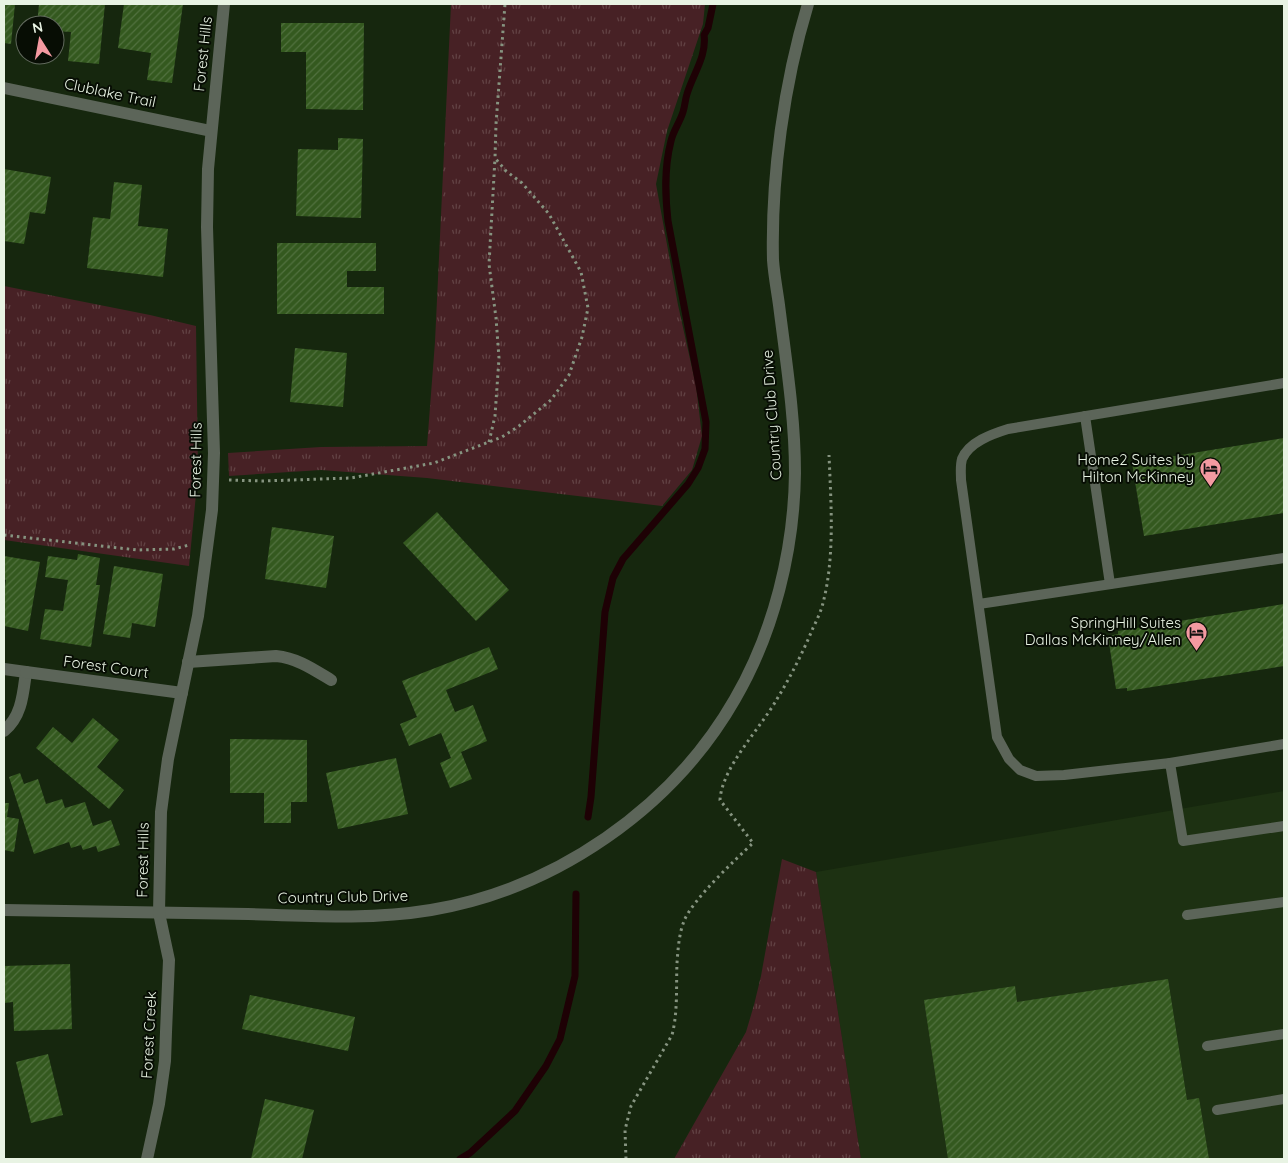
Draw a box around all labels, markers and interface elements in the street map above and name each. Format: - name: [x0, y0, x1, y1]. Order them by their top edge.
- north arrow: [15, 15, 65, 65]
- street label: Forest Hills: [189, 15, 216, 92]
- text: N: [31, 17, 44, 37]
- street label: Clublake Trail: [63, 74, 158, 111]
- street label: Country Club Drive: [757, 349, 786, 481]
- street label: Forest Hills: [185, 422, 206, 498]
- place label: Home2 Suites by Hilton McKinney: [1077, 450, 1194, 486]
- hotel icon: Home2 Suites by Hilton McKinney: [1198, 457, 1222, 488]
- place label: SpringHill Suites Dallas McKinney/Allen: [1025, 613, 1181, 649]
- hotel icon: SpringHill Suites Dallas McKinney/Allen: [1185, 620, 1209, 651]
- street label: Forest Court: [62, 651, 150, 682]
- street label: Forest Hills: [132, 822, 153, 898]
- street label: Country Club Drive: [278, 886, 408, 907]
- street label: Forest Creek: [137, 991, 160, 1079]

